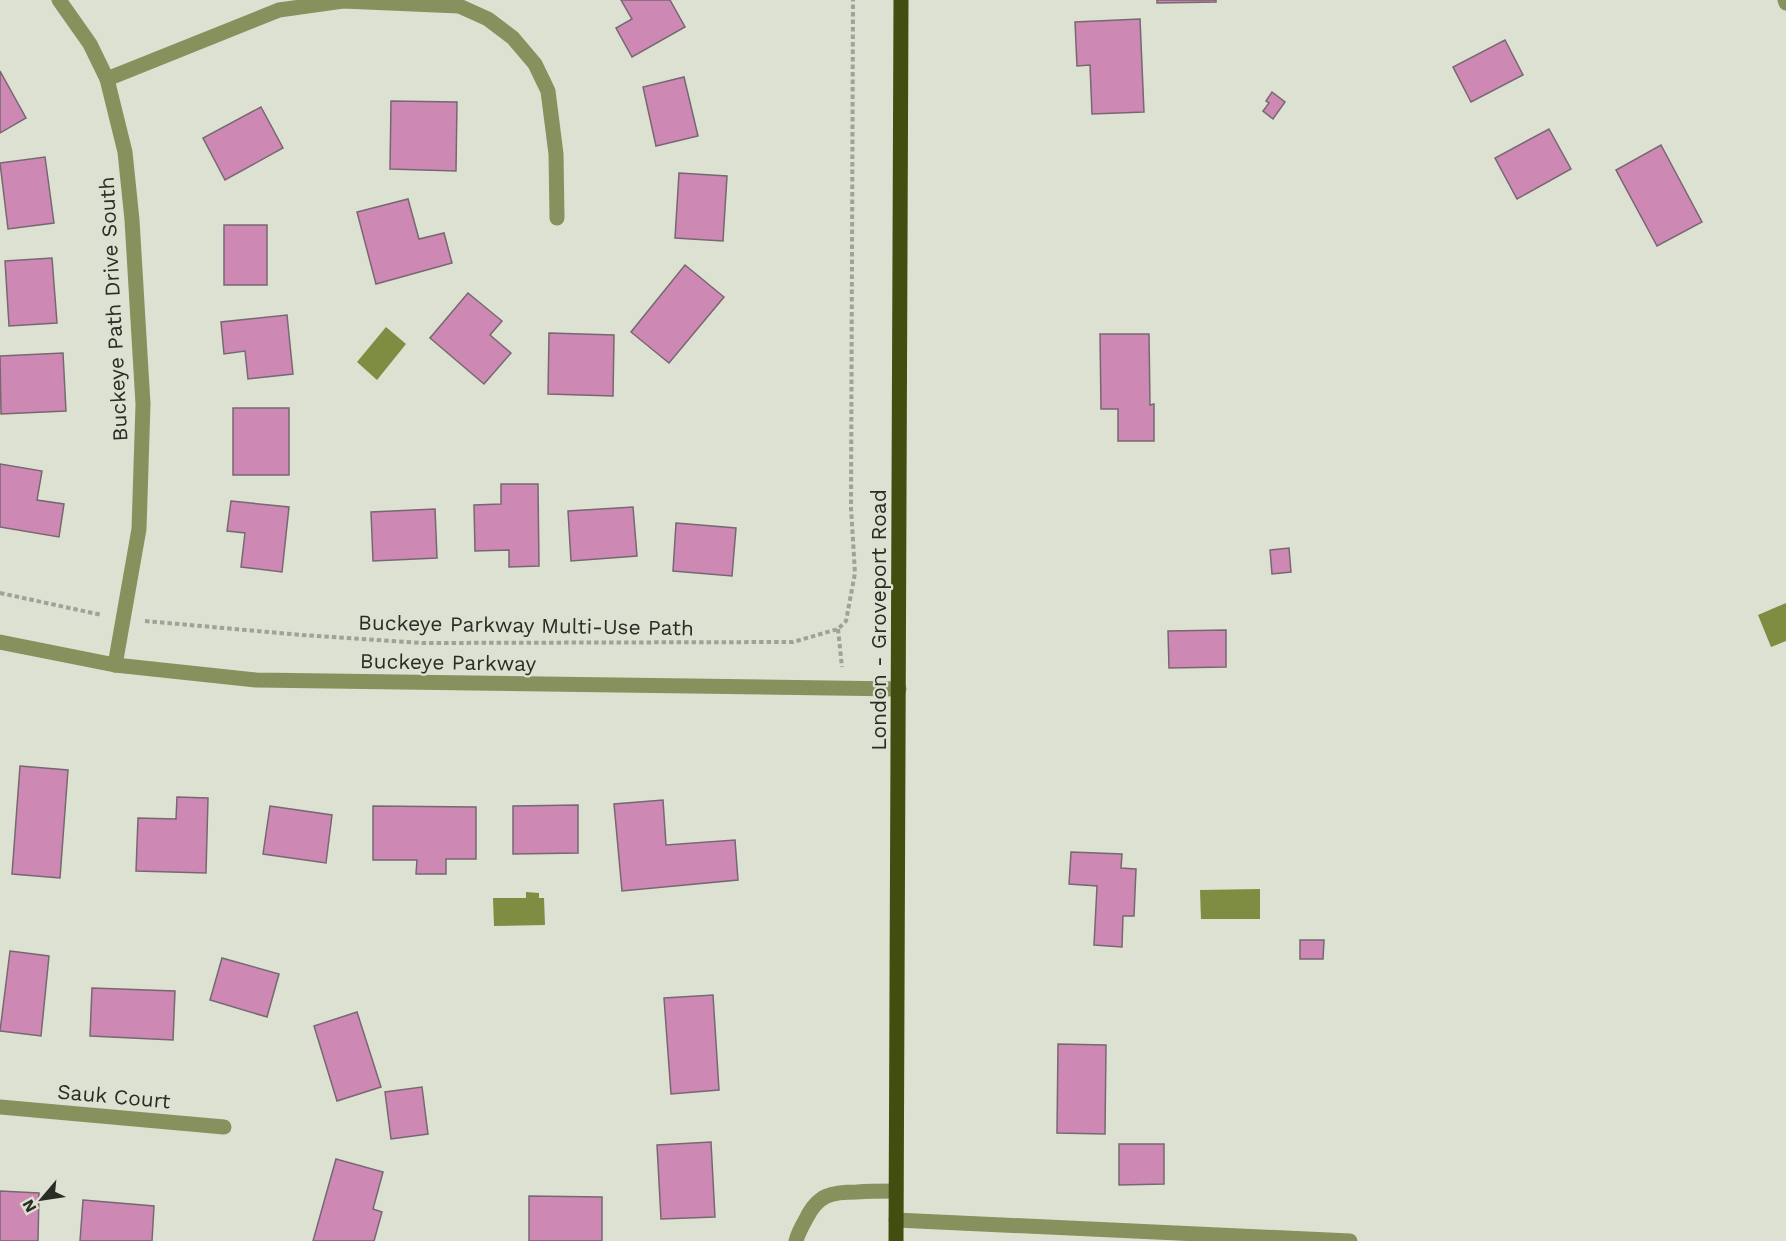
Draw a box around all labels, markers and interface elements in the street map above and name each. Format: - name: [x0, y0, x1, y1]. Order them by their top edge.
- street label: Buckeye Path Drive South: [94, 176, 132, 442]
- street label: London - Groveport Road: [866, 489, 891, 751]
- street label: Buckeye Parkway Multi-Use Path: [358, 610, 694, 640]
- street label: Buckeye Parkway: [360, 648, 537, 676]
- street label: Sauk Court: [56, 1079, 172, 1113]
- north arrow: [12, 1169, 72, 1229]
- text: N: [18, 1196, 41, 1216]

